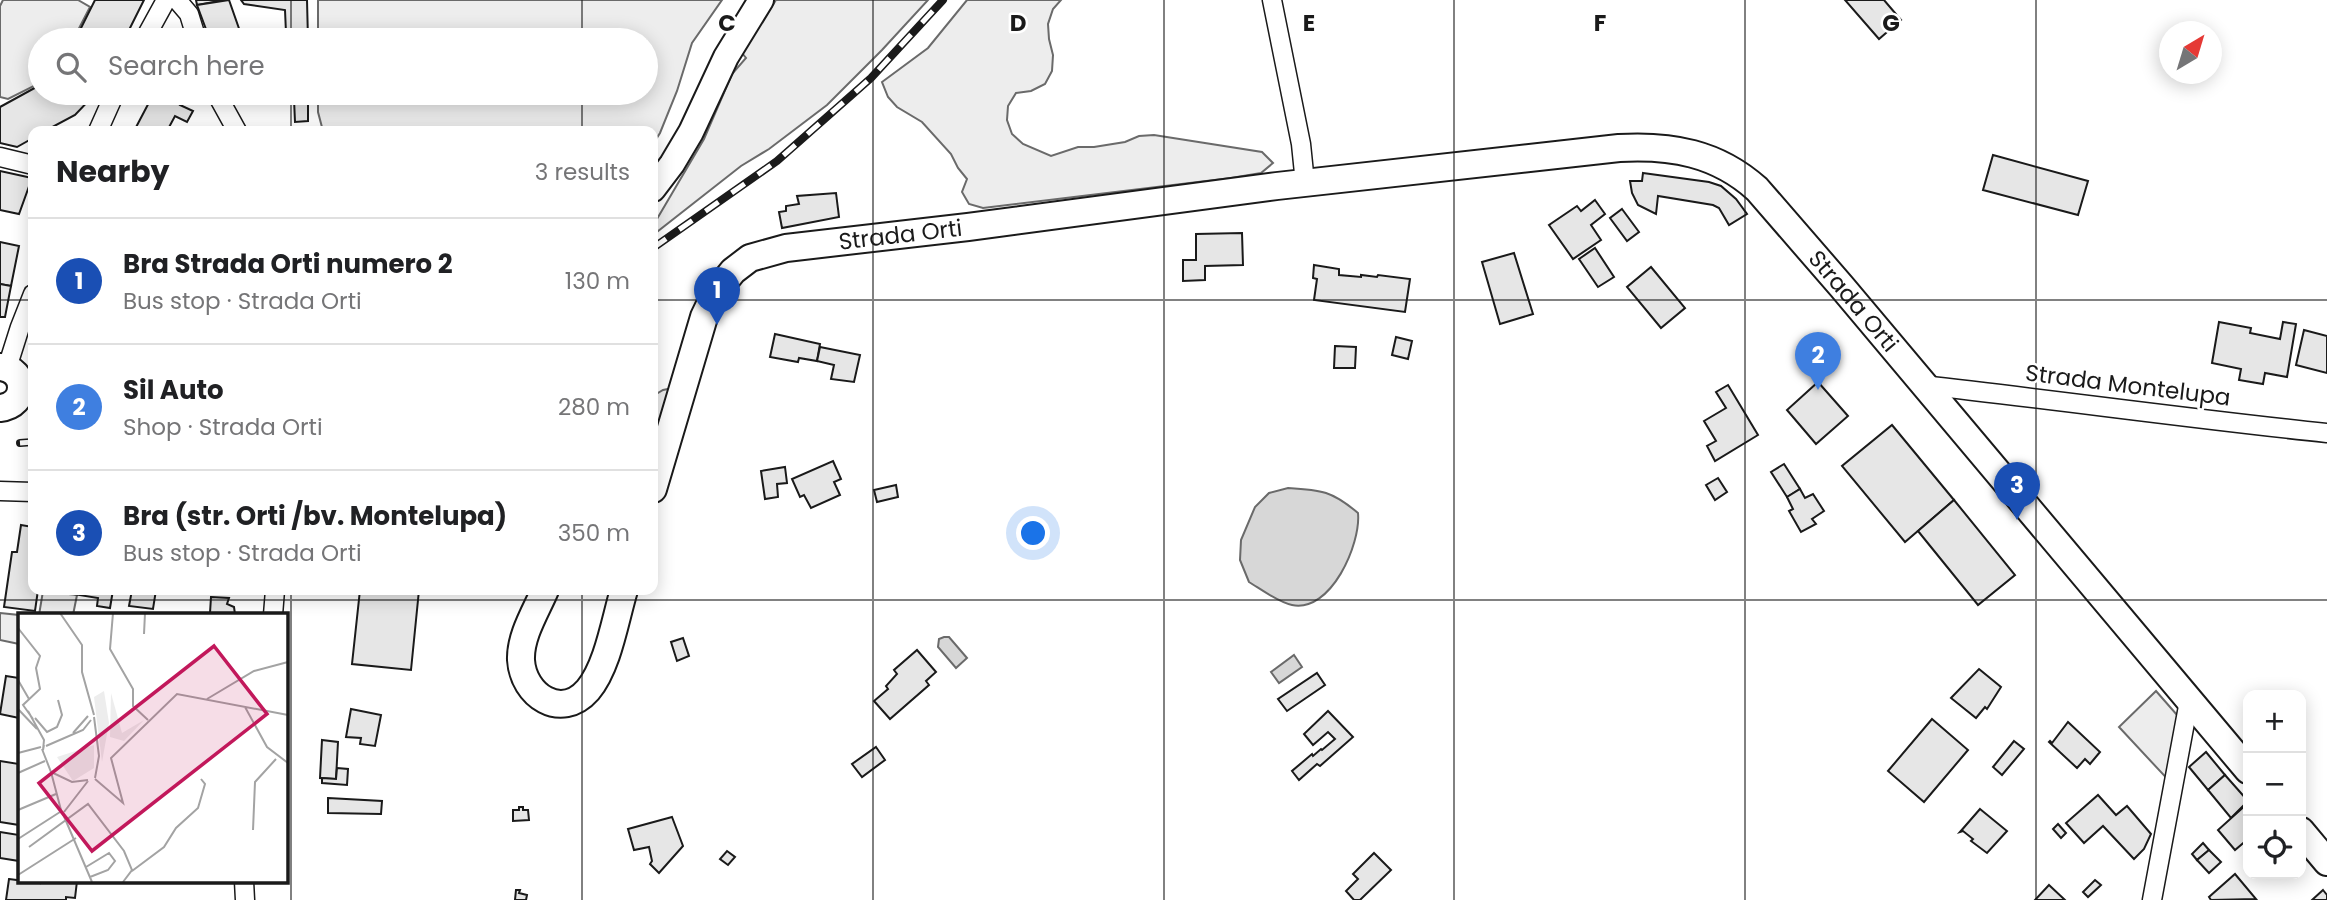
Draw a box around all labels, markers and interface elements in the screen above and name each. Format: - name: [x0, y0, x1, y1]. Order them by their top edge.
- text: C: [718, 7, 736, 39]
- text: D: [1010, 7, 1026, 39]
- text: E: [1303, 7, 1315, 39]
- text: F: [1594, 7, 1606, 39]
- text: G: [1882, 7, 1900, 39]
- north arrow: [2159, 21, 2222, 84]
- search box: [28, 28, 658, 105]
- icon: search: [52, 48, 90, 86]
- text: Search here: [108, 48, 265, 84]
- text: Nearby: [56, 150, 170, 193]
- text: 3 results: [535, 156, 630, 188]
- street label: Strada Orti: [837, 212, 964, 258]
- street label: Strada Orti: [1801, 243, 1906, 359]
- text: Bra Strada Orti numero 2: [123, 246, 453, 282]
- text: 1: [75, 265, 83, 297]
- text: 130 m: [565, 265, 630, 297]
- pin: 1: [694, 267, 740, 325]
- text: Bus stop · Strada Orti: [123, 285, 362, 317]
- pin: 2: [1795, 332, 1841, 390]
- street label: Strada Montelupa: [2024, 357, 2232, 413]
- text: Sil Auto: [123, 372, 224, 408]
- text: 2: [72, 391, 86, 423]
- text: 280 m: [558, 391, 630, 423]
- text: Shop · Strada Orti: [123, 411, 323, 443]
- pin: 3: [1994, 462, 2040, 520]
- text: Bra (str. Orti /bv. Montelupa): [123, 498, 507, 534]
- your location: [1016, 516, 1050, 550]
- text: 3: [72, 517, 86, 549]
- text: 350 m: [558, 517, 630, 549]
- text: Bus stop · Strada Orti: [123, 537, 362, 569]
- inset map: [18, 613, 287, 883]
- map controls: [2243, 690, 2306, 879]
- button: +: [2243, 690, 2306, 753]
- button: −: [2243, 753, 2306, 816]
- button: locate: [2243, 816, 2306, 879]

